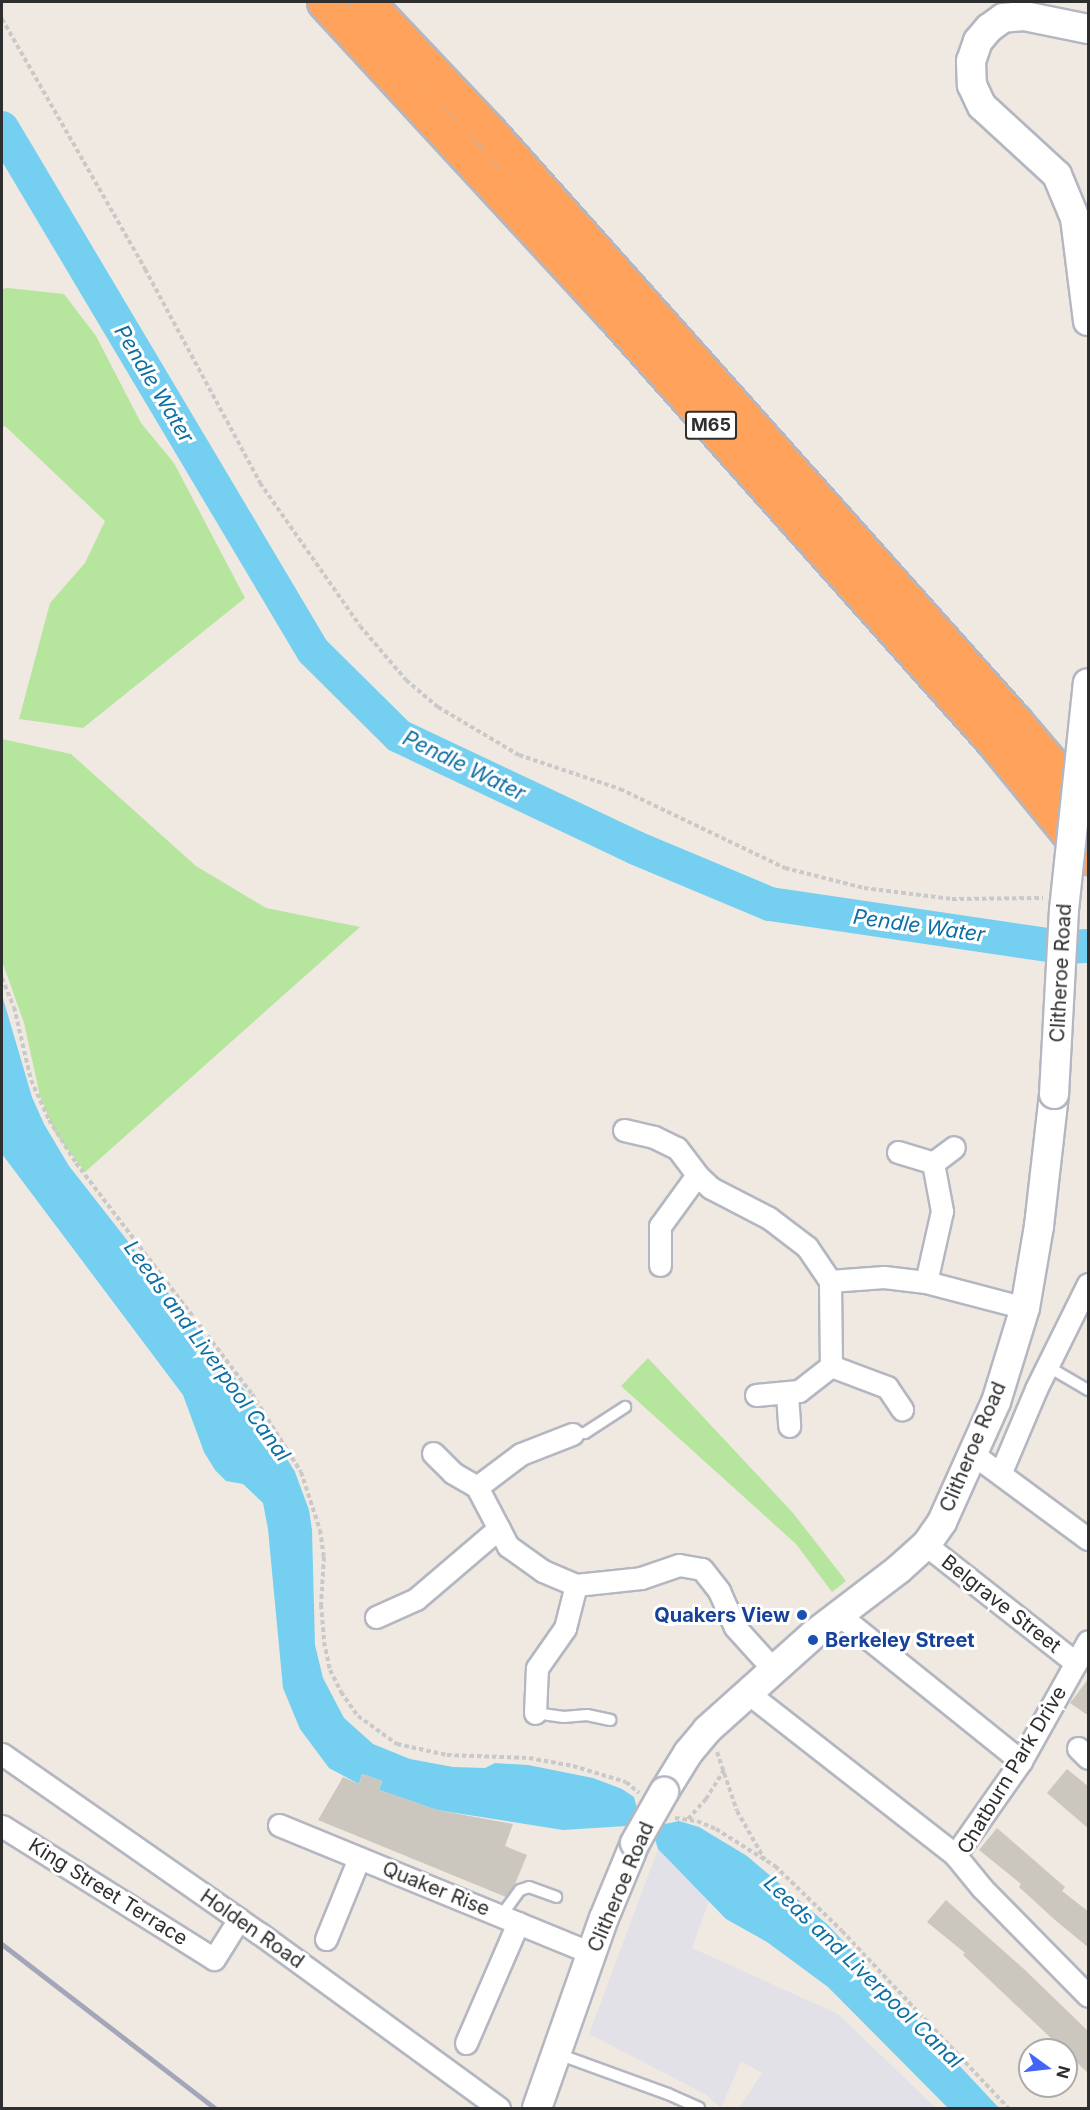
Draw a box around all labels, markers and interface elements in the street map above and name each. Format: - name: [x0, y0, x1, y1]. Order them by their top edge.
- water label: Pendle Water: [109, 321, 199, 447]
- road number: M65: [684, 410, 738, 440]
- water label: Pendle Water: [399, 726, 529, 806]
- street label: Clitheroe Road: [1045, 903, 1077, 1043]
- water label: Pendle Water: [851, 904, 987, 948]
- water label: Leeds and Liverpool Canal: [119, 1236, 295, 1466]
- street label: Clitheroe Road: [935, 1378, 1011, 1516]
- street label: Belgrave Street: [937, 1550, 1065, 1658]
- place label: Quakers View: [654, 1603, 790, 1627]
- marker: Quakers View: [795, 1608, 809, 1622]
- place label: Berkeley Street: [825, 1628, 975, 1652]
- marker: Berkeley Street: [806, 1633, 820, 1647]
- street label: Chatburn Park Drive: [952, 1682, 1072, 1858]
- street label: Clitheroe Road: [583, 1818, 659, 1956]
- street label: King Street Terrace: [24, 1833, 192, 1951]
- street label: Quaker Rise: [379, 1857, 493, 1921]
- water label: Leeds and Liverpool Canal: [758, 1870, 968, 2074]
- street label: Holden Road: [195, 1884, 309, 1974]
- north arrow: [1018, 2038, 1078, 2098]
- text: N: [1052, 2064, 1075, 2081]

